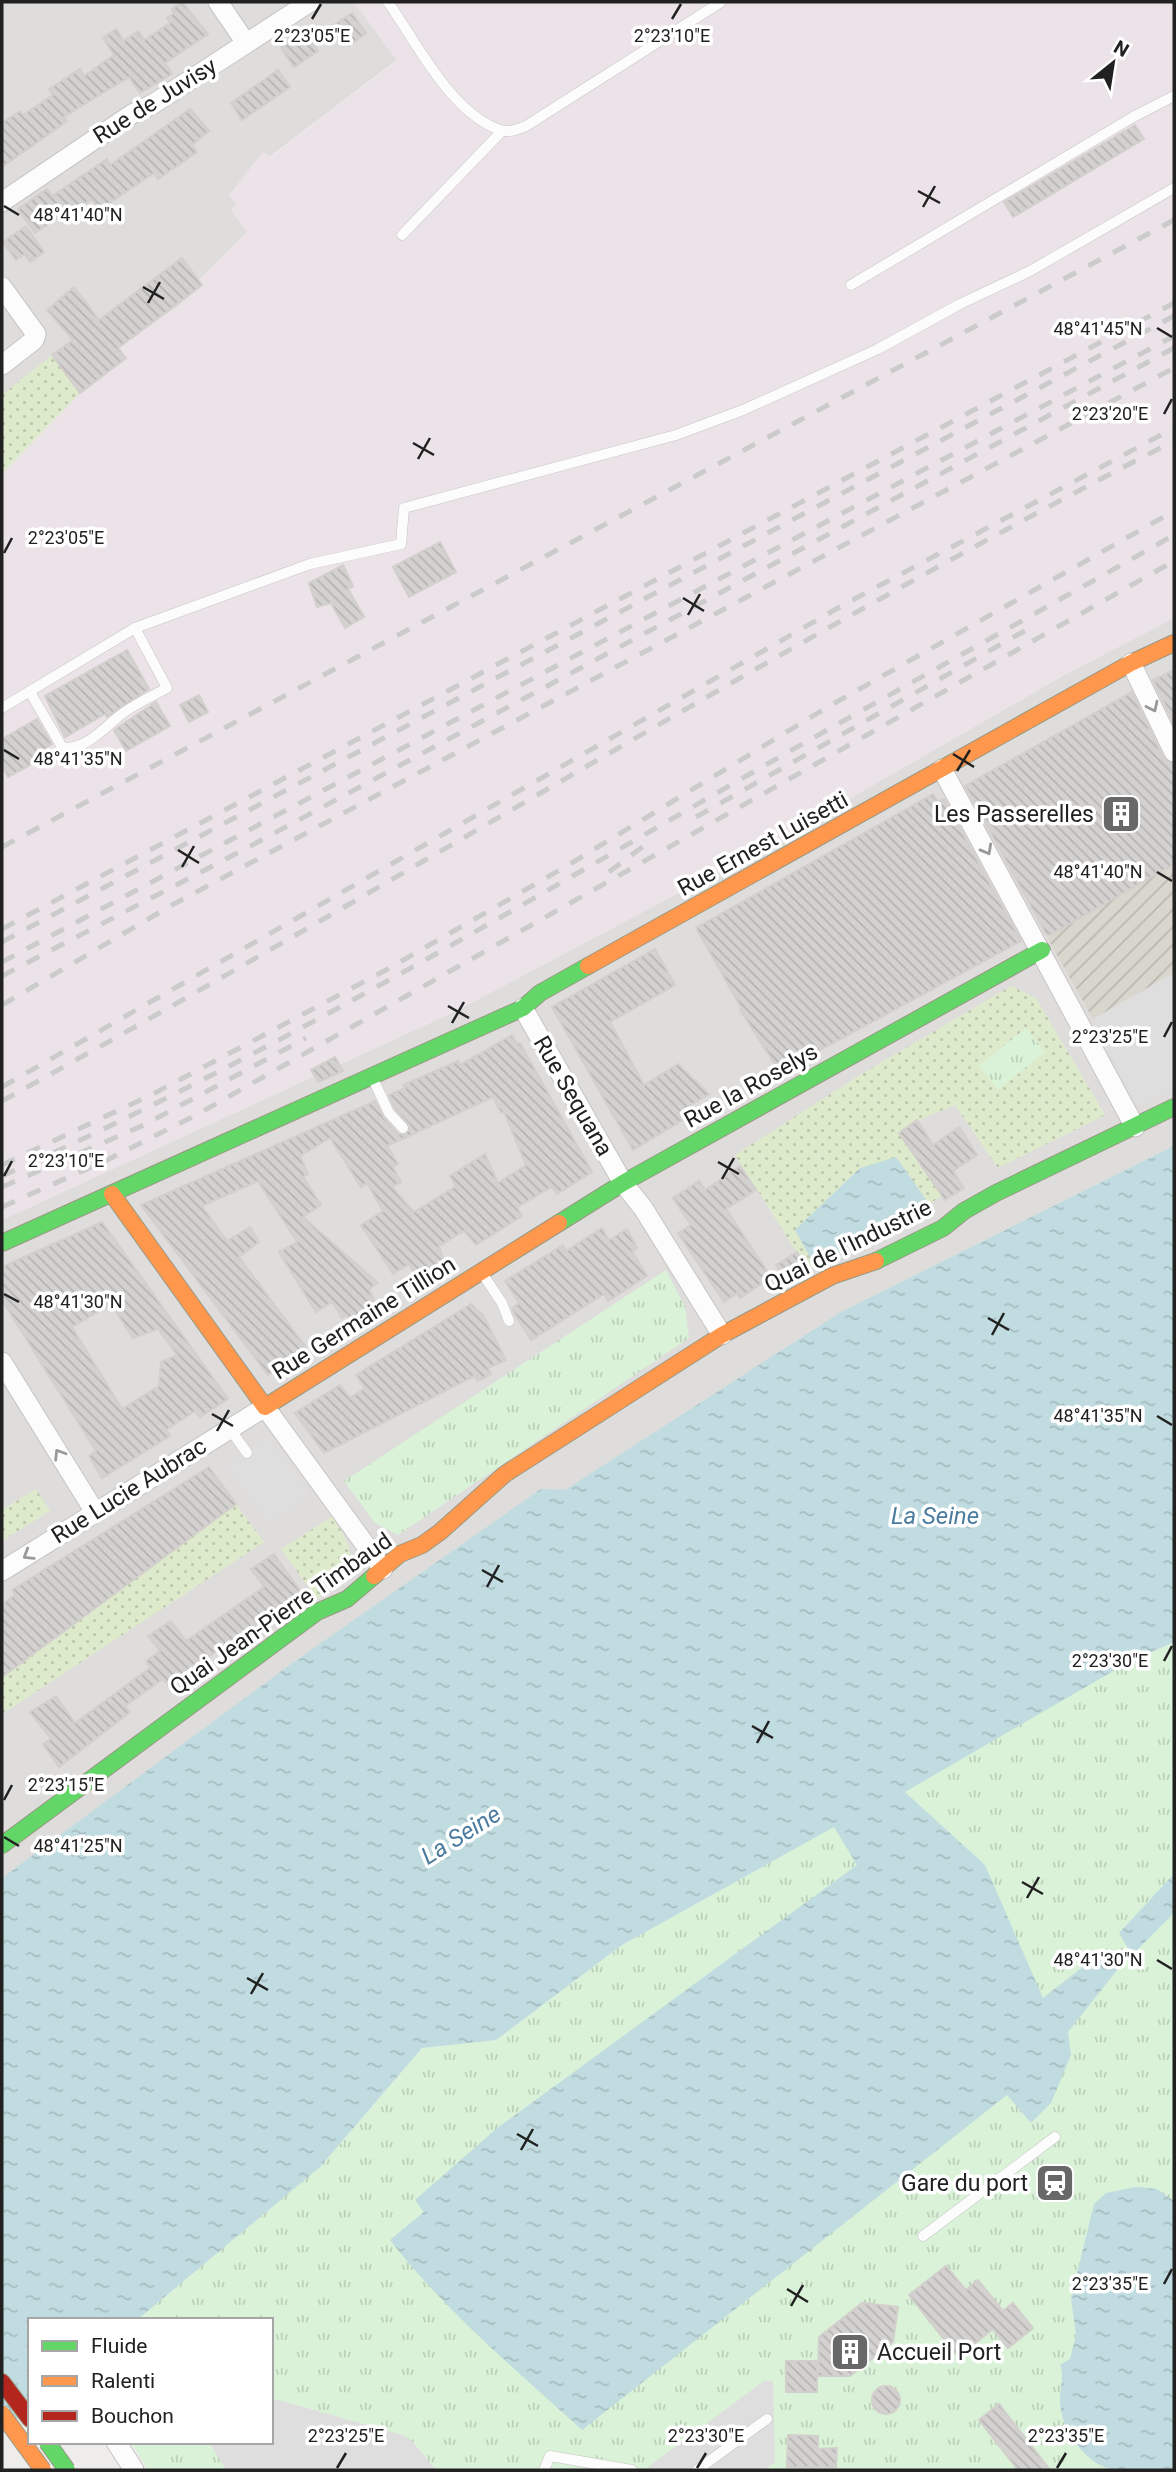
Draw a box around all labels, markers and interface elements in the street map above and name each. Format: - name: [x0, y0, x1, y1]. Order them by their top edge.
- text: 2°23'05"E: [274, 25, 350, 46]
- text: 2°23'10"E: [634, 25, 710, 46]
- north arrow: [1078, 28, 1148, 98]
- text: N: [1110, 35, 1133, 62]
- street label: Rue de Juvisy: [88, 52, 222, 150]
- text: 48°41'40"N: [33, 204, 123, 225]
- text: 48°41'45"N: [1053, 318, 1143, 339]
- text: 2°23'20"E: [1072, 403, 1148, 424]
- text: 2°23'05"E: [28, 527, 104, 548]
- one-way arrow: [1144, 700, 1158, 712]
- text: 48°41'35"N: [33, 748, 123, 769]
- street label: Rue Ernest Luisetti: [673, 786, 853, 902]
- building icon: Les Passerelles: [1100, 793, 1142, 835]
- place label: Les Passerelles: [934, 801, 1094, 828]
- one-way arrow: [979, 843, 992, 856]
- text: 48°41'40"N: [1053, 861, 1143, 882]
- text: 2°23'25"E: [1072, 1026, 1148, 1047]
- street label: Rue Sequana: [528, 1031, 618, 1161]
- street label: Rue la Roselys: [680, 1038, 822, 1134]
- text: 2°23'10"E: [28, 1150, 104, 1171]
- street label: Quai de l'Industrie: [760, 1194, 936, 1298]
- street label: Rue Germaine Tillion: [267, 1251, 461, 1385]
- text: 48°41'30"N: [33, 1291, 123, 1312]
- text: 48°41'35"N: [1053, 1405, 1143, 1426]
- street label: Rue Lucie Aubrac: [47, 1433, 211, 1549]
- one-way arrow: [55, 1449, 68, 1462]
- water label: La Seine: [891, 1502, 979, 1530]
- street label: Quai Jean-Pierre Timbaud: [165, 1527, 397, 1701]
- one-way arrow: [23, 1546, 36, 1559]
- text: 2°23'30"E: [1072, 1650, 1148, 1671]
- text: 2°23'15"E: [28, 1774, 104, 1795]
- water label: La Seine: [416, 1800, 506, 1870]
- text: 48°41'25"N: [33, 1835, 123, 1856]
- text: 48°41'30"N: [1053, 1949, 1143, 1970]
- station icon: Gare du port: [1034, 2162, 1076, 2204]
- place label: Gare du port: [901, 2170, 1028, 2197]
- text: 2°23'35"E: [1072, 2273, 1148, 2294]
- legend: [28, 2318, 273, 2444]
- building icon: Accueil Port: [829, 2331, 871, 2373]
- text: Fluide: [91, 2334, 147, 2358]
- place label: Accueil Port: [877, 2339, 1001, 2366]
- text: Ralenti: [91, 2369, 155, 2393]
- text: Bouchon: [91, 2404, 174, 2428]
- text: 2°23'25"E: [308, 2425, 384, 2446]
- text: 2°23'30"E: [668, 2425, 744, 2446]
- text: 2°23'35"E: [1028, 2425, 1104, 2446]

